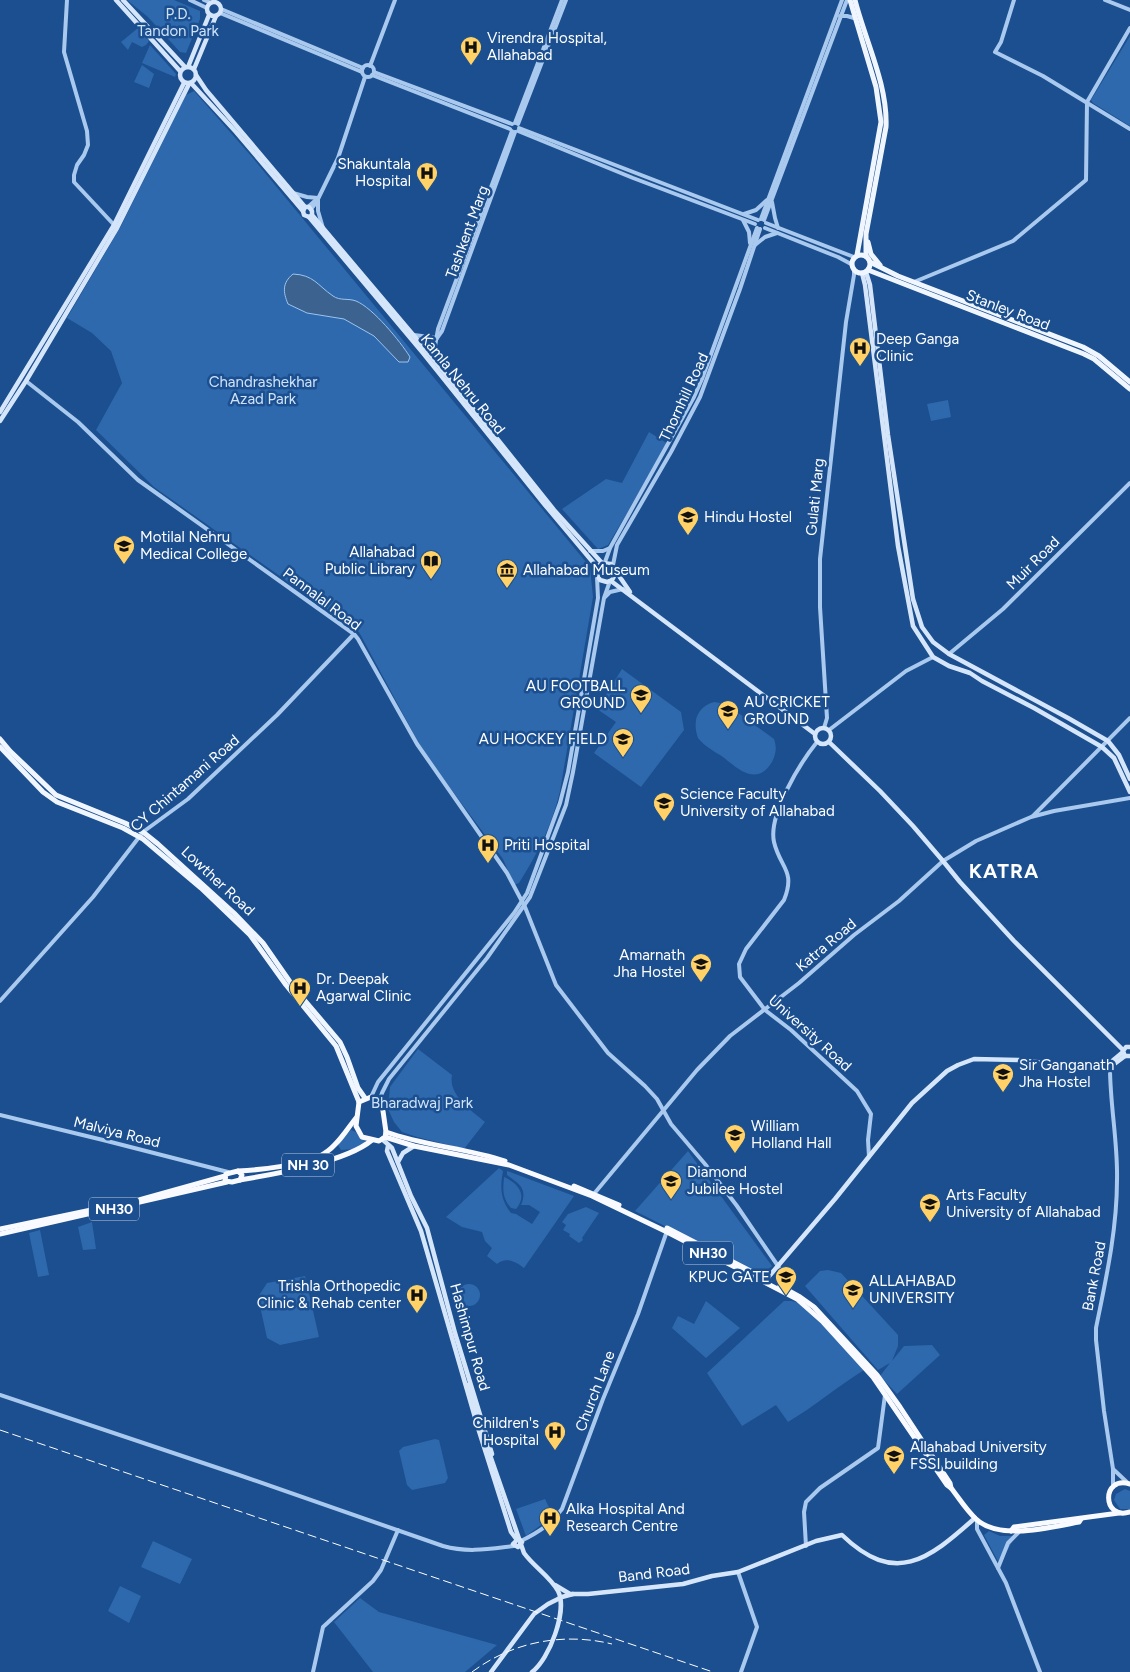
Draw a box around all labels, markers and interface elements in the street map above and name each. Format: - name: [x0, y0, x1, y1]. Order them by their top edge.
- park label: P.D. Tandon Park: [137, 5, 219, 40]
- place label: Virendra Hospital, Allahabad: [487, 29, 607, 64]
- hospital icon: Virendra Hospital, Allahabad: [459, 35, 483, 66]
- place label: Shakuntala Hospital: [338, 155, 411, 190]
- hospital icon: Shakuntala Hospital: [415, 161, 439, 192]
- street label: Tashkent Marg: [442, 183, 492, 281]
- street label: Stanley Road: [964, 286, 1052, 334]
- street label: Kamla Nehru Road: [417, 330, 509, 438]
- place label: Deep Ganga Clinic: [876, 330, 959, 365]
- hospital icon: Deep Ganga Clinic: [848, 336, 872, 367]
- street label: Thornhill Road: [656, 350, 712, 444]
- park label: Chandrashekhar Azad Park: [209, 373, 317, 408]
- street label: Gulati Marg: [802, 457, 828, 537]
- school or university icon: Hindu Hostel: [676, 505, 700, 536]
- place label: Hindu Hostel: [704, 508, 792, 526]
- place label: Motilal Nehru Medical College: [140, 528, 247, 563]
- street label: Muir Road: [1003, 533, 1063, 593]
- school or university icon: Motilal Nehru Medical College: [112, 534, 136, 565]
- place label: Allahabad Public Library: [325, 543, 415, 578]
- library icon: Allahabad Public Library: [419, 549, 443, 580]
- museum icon: Allahabad Museum: [495, 558, 519, 589]
- place label: Allahabad Museum: [523, 561, 650, 579]
- street label: Pannalal Road: [279, 564, 365, 634]
- place label: AU FOOTBALL GROUND: [526, 677, 625, 712]
- school or university icon: AU FOOTBALL GROUND: [629, 683, 653, 714]
- place label: AU CRICKET GROUND: [744, 693, 831, 728]
- school or university icon: AU CRICKET GROUND: [716, 699, 740, 730]
- school or university icon: AU HOCKEY FIELD: [611, 727, 635, 758]
- place label: AU HOCKEY FIELD: [479, 730, 607, 748]
- street label: CY Chintamani Road: [127, 731, 243, 835]
- place label: Science Faculty University of Allahabad: [680, 785, 835, 820]
- school or university icon: Science Faculty University of Allahabad: [652, 791, 676, 822]
- hospital icon: Priti Hospital: [476, 833, 500, 864]
- place label: Priti Hospital: [504, 836, 590, 854]
- street label: Lowther Road: [178, 842, 258, 920]
- district label: KATRA: [969, 859, 1039, 883]
- street label: Katra Road: [792, 915, 860, 975]
- place label: Amarnath Jha Hostel: [613, 946, 685, 981]
- school or university icon: Amarnath Jha Hostel: [689, 952, 713, 983]
- place label: Dr. Deepak Agarwal Clinic: [316, 970, 411, 1005]
- hospital icon: Dr. Deepak Agarwal Clinic: [288, 976, 312, 1007]
- street label: University Road: [765, 991, 855, 1075]
- place label: Sir Ganganath Jha Hostel: [1019, 1056, 1114, 1091]
- school or university icon: Sir Ganganath Jha Hostel: [991, 1062, 1015, 1093]
- park label: Bharadwaj Park: [371, 1094, 474, 1112]
- street label: Malviya Road: [72, 1113, 162, 1151]
- place label: William Holland Hall: [751, 1117, 832, 1152]
- school or university icon: William Holland Hall: [723, 1123, 747, 1154]
- road number: NH 30: [282, 1154, 334, 1176]
- place label: Diamond Jubilee Hostel: [687, 1163, 783, 1198]
- school or university icon: Diamond Jubilee Hostel: [659, 1169, 683, 1200]
- place label: Arts Faculty University of Allahabad: [946, 1186, 1101, 1221]
- school or university icon: Arts Faculty University of Allahabad: [918, 1192, 942, 1223]
- road number: NH30: [89, 1198, 139, 1220]
- street label: Bank Road: [1078, 1240, 1110, 1312]
- road number: NH30: [683, 1242, 733, 1264]
- school or university icon: KPUC GATE: [774, 1265, 798, 1296]
- place label: KPUC GATE: [689, 1268, 770, 1286]
- place label: ALLAHABAD UNIVERSITY: [869, 1272, 956, 1307]
- place label: Trishla Orthopedic Clinic & Rehab center: [257, 1277, 401, 1312]
- school or university icon: ALLAHABAD UNIVERSITY: [841, 1278, 865, 1309]
- street label: Hashimpur Road: [446, 1281, 494, 1393]
- hospital icon: Trishla Orthopedic Clinic & Rehab center: [405, 1283, 429, 1314]
- street label: Church Lane: [571, 1348, 619, 1434]
- place label: Children's Hospital: [473, 1414, 539, 1449]
- hospital icon: Children's Hospital: [543, 1420, 567, 1451]
- place label: Allahabad University FSSI building: [910, 1438, 1047, 1473]
- school or university icon: Allahabad University FSSI building: [882, 1444, 906, 1475]
- place label: Alka Hospital And Research Centre: [566, 1500, 685, 1535]
- hospital icon: Alka Hospital And Research Centre: [538, 1506, 562, 1537]
- street label: Band Road: [617, 1560, 691, 1586]

